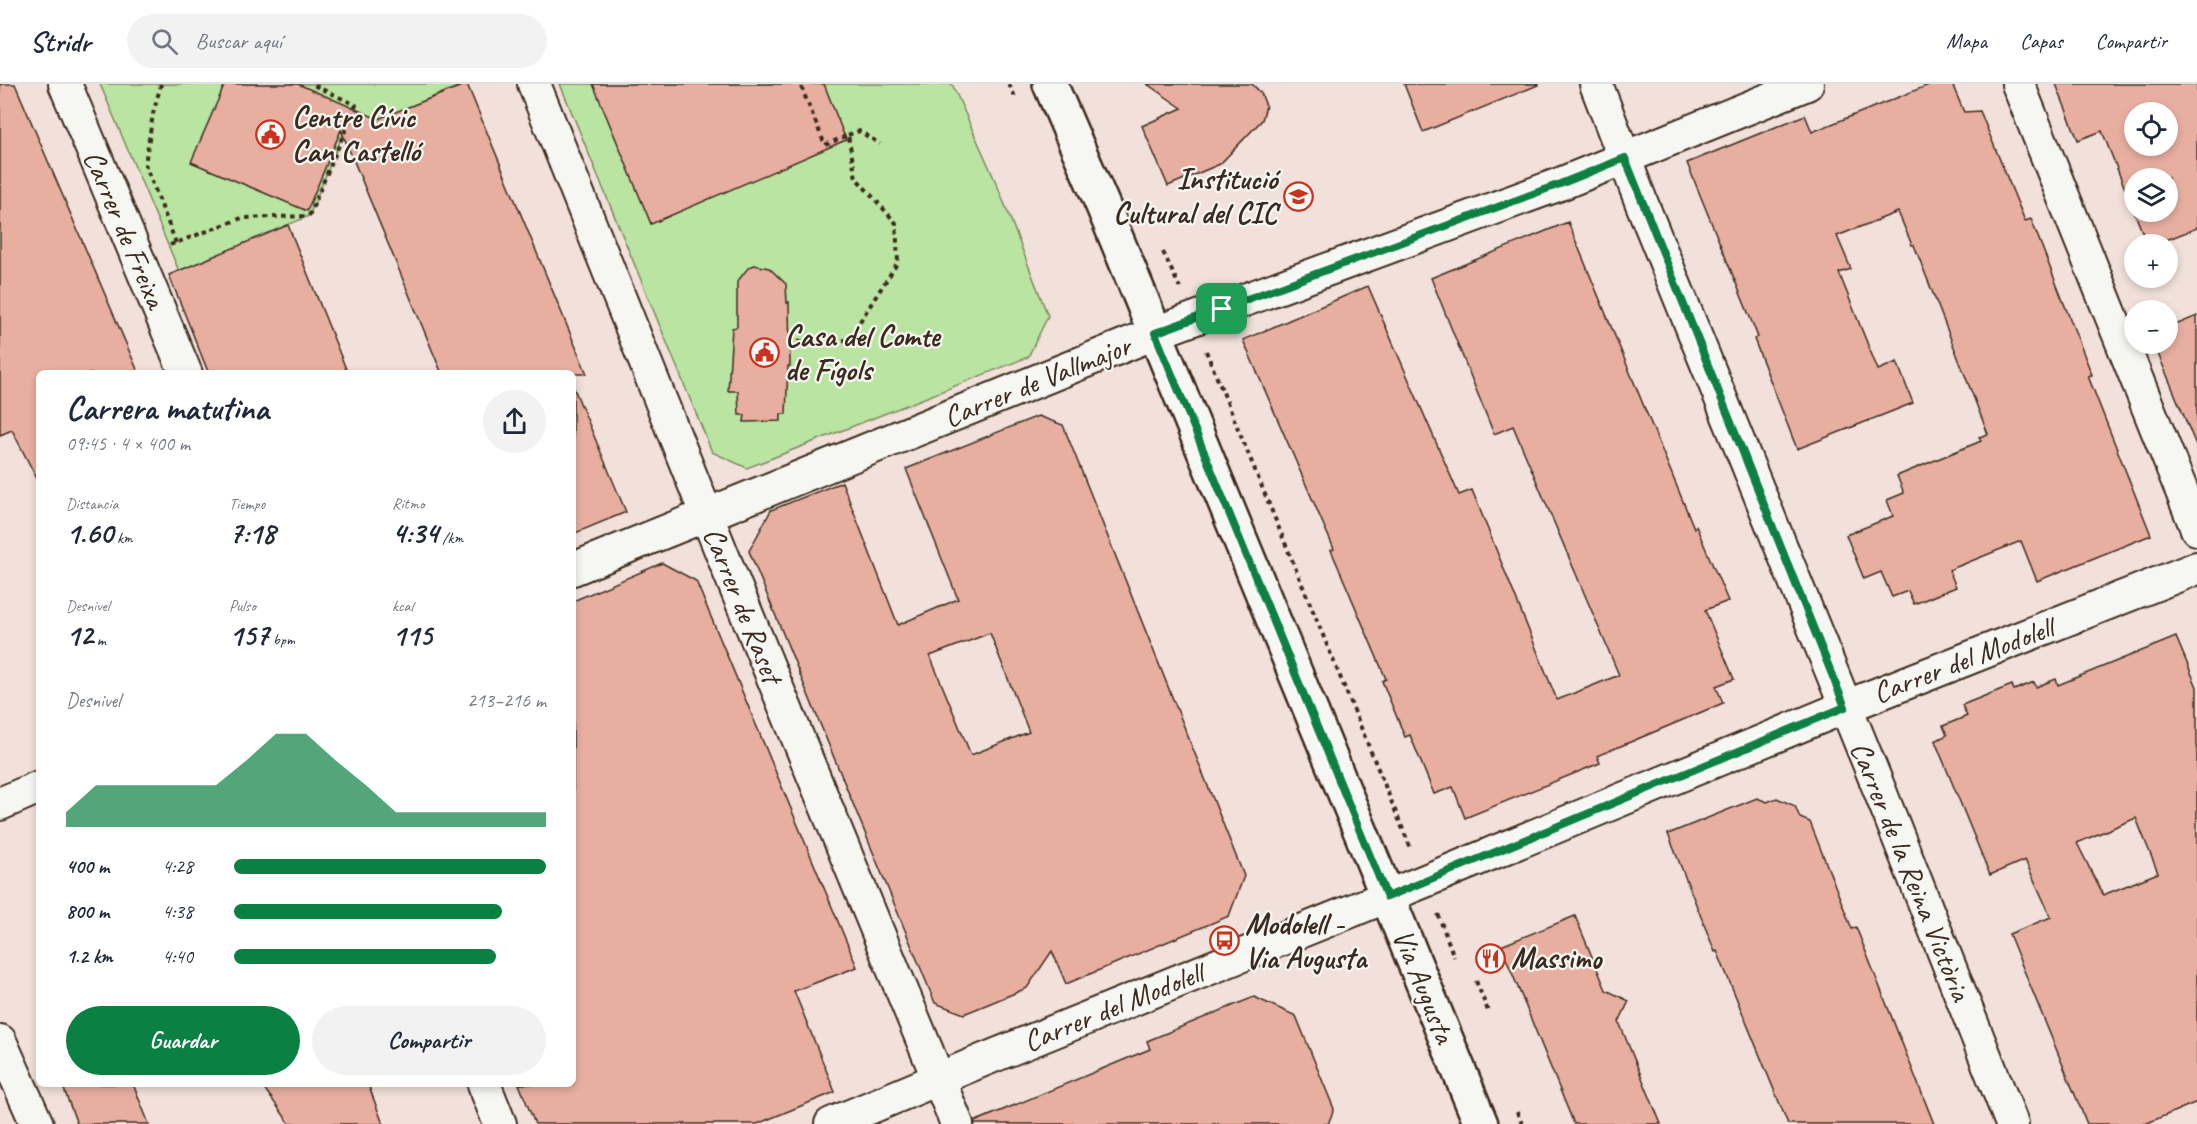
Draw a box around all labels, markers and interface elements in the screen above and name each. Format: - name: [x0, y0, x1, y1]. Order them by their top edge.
- search box: [127, 14, 547, 68]
- text: Stridr: [30, 24, 91, 59]
- icon: search: [148, 25, 181, 58]
- text: Buscar aquí: [196, 27, 282, 55]
- text: Mapa: [1946, 28, 1987, 54]
- text: Capas: [2020, 28, 2063, 54]
- text: Compartir: [2096, 28, 2167, 54]
- place label: Centre Cívic Can Castelló: [292, 98, 424, 170]
- map controls: [2124, 102, 2178, 354]
- button: locate: [2124, 102, 2178, 156]
- public building icon: Centre Cívic Can Castelló: [255, 118, 287, 150]
- street label: Carrer de Freixa: [75, 144, 176, 316]
- place label: Institució Cultural del CIC: [1113, 160, 1281, 232]
- button: layers: [2124, 168, 2178, 222]
- school or university icon: Institució Cultural del CIC: [1282, 180, 1314, 212]
- button: +: [2124, 234, 2178, 288]
- pin: [1196, 283, 1247, 334]
- icon: arrive: [1205, 292, 1238, 325]
- button: −: [2124, 300, 2178, 354]
- place label: Casa del Comte de Fígols: [785, 317, 942, 389]
- street label: Carrer de Vallmajor: [938, 325, 1138, 436]
- public building icon: Casa del Comte de Fígols: [748, 337, 780, 369]
- text: Carrera matutina: [66, 387, 269, 429]
- button: share: [483, 390, 546, 453]
- text: 09:45 · 4 × 400 m: [66, 431, 190, 456]
- text: Distancia: [66, 494, 119, 514]
- text: Tiempo: [229, 494, 265, 514]
- text: Ritmo: [392, 494, 424, 514]
- text: 1.60: [66, 514, 113, 552]
- text: 7:18: [229, 514, 275, 552]
- text: 4:34: [392, 514, 438, 552]
- street label: Carrer de Raset: [695, 522, 793, 692]
- text: km: [113, 528, 133, 548]
- text: /km: [438, 528, 463, 548]
- text: Desnivel: [66, 596, 109, 616]
- text: Pulso: [229, 596, 256, 616]
- text: kcal: [392, 596, 413, 616]
- street label: Carrer del Modolell: [1867, 606, 2063, 712]
- text: 12: [66, 616, 93, 654]
- text: 157: [229, 616, 269, 654]
- text: 115: [392, 616, 432, 654]
- text: m: [93, 630, 106, 650]
- text: bpm: [269, 630, 295, 650]
- text: Desnivel: [66, 688, 120, 713]
- text: 213–216 m: [467, 688, 546, 713]
- street label: Carrer de la Reina Victòria: [1842, 736, 1981, 1008]
- text: 400 m: [66, 854, 109, 879]
- text: 4:28: [162, 854, 193, 879]
- text: 800 m: [66, 899, 109, 924]
- text: 4:38: [162, 899, 193, 924]
- place label: Modolell - Via Augusta: [1245, 905, 1369, 977]
- street label: Via Augusta: [1384, 923, 1465, 1050]
- bus stop icon: Modolell - Via Augusta: [1208, 925, 1240, 957]
- place label: Massimo: [1511, 939, 1603, 977]
- restaurant icon: Massimo: [1474, 942, 1506, 974]
- text: 1.2 km: [66, 944, 113, 969]
- text: 4:40: [162, 944, 193, 969]
- street label: Carrer del Modolell: [1018, 952, 1213, 1060]
- button: Guardar: [66, 1006, 300, 1075]
- button: Compartir: [312, 1006, 546, 1075]

